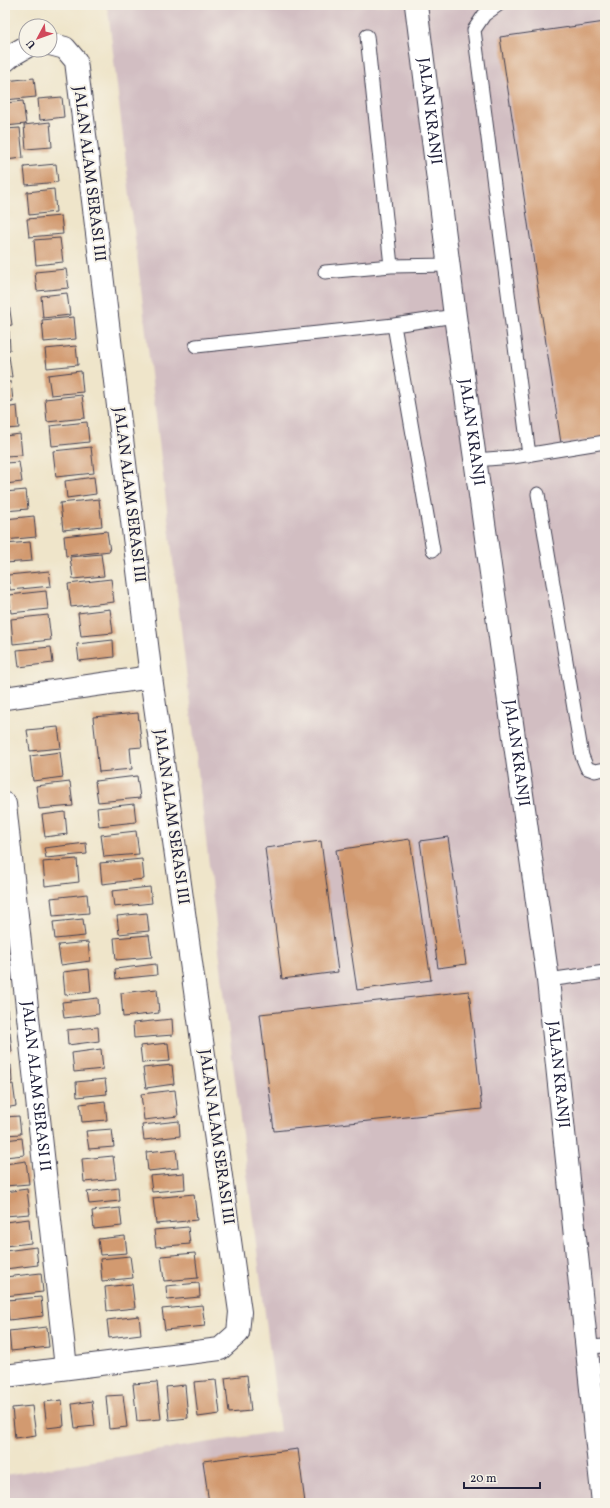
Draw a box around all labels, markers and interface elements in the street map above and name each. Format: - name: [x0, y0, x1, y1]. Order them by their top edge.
- north arrow: [18, 18, 58, 58]
- text: U: [23, 35, 40, 51]
- street label: JALAN KRANJI: [412, 56, 447, 166]
- street label: JALAN ALAM SERASI III: [67, 85, 111, 263]
- street label: JALAN KRANJI: [453, 378, 490, 487]
- street label: JALAN ALAM SERASI III: [107, 406, 151, 584]
- street label: JALAN KRANJI: [498, 698, 535, 808]
- street label: JALAN ALAM SERASI III: [148, 728, 194, 906]
- street label: JALAN ALAM SERASI II: [15, 1000, 56, 1173]
- street label: JALAN KRANJI: [541, 1020, 575, 1129]
- street label: JALAN ALAM SERASI III: [193, 1048, 239, 1226]
- scale bar: [464, 1464, 540, 1490]
- text: 20 m: [470, 1471, 497, 1487]

